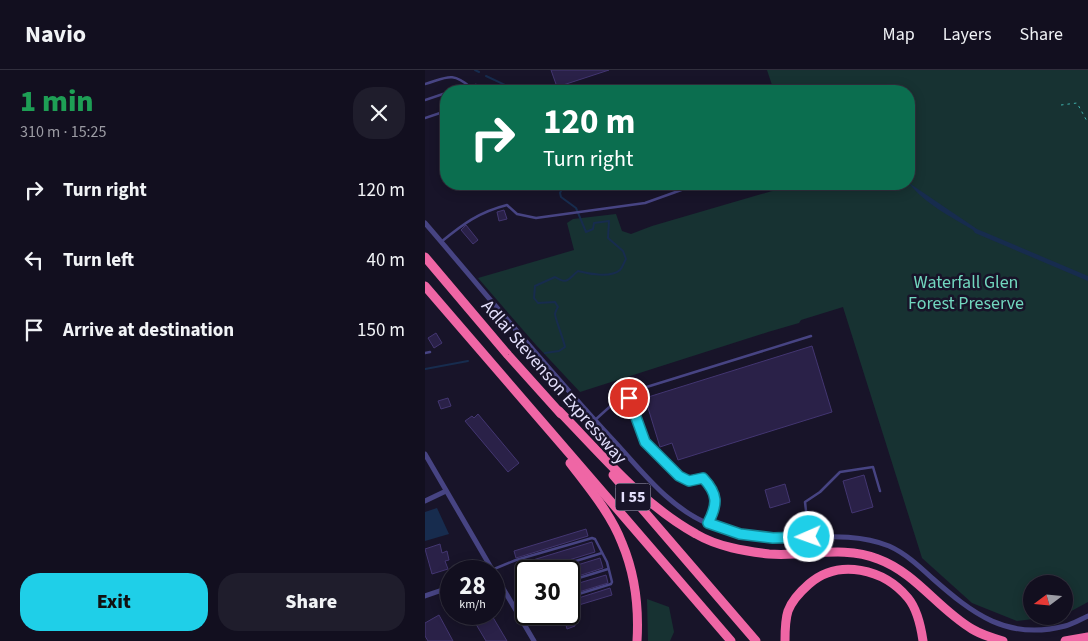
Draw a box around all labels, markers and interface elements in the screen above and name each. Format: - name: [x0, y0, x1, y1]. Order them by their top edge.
- text: Navio: [25, 17, 86, 52]
- text: Map: [883, 22, 915, 47]
- text: Layers: [943, 22, 992, 47]
- text: Share: [1020, 22, 1063, 47]
- text: 1 min: [20, 80, 94, 123]
- button: close: [353, 87, 405, 139]
- text: 120 m: [543, 97, 635, 147]
- icon: right: [460, 105, 525, 170]
- text: 310 m · 15:25: [20, 121, 107, 143]
- text: Turn right: [543, 143, 633, 175]
- icon: right: [20, 176, 48, 204]
- text: Turn right: [63, 177, 147, 204]
- text: 120 m: [357, 177, 405, 204]
- icon: left: [20, 246, 48, 274]
- text: Turn left: [63, 247, 134, 274]
- text: 40 m: [367, 247, 405, 274]
- park label: Waterfall Glen Forest Preserve: [908, 270, 1024, 316]
- street label: Adlai Stevenson Expressway: [475, 294, 633, 470]
- icon: arrive: [20, 316, 48, 344]
- text: Arrive at destination: [63, 317, 234, 344]
- text: 150 m: [357, 317, 405, 344]
- pin: [608, 377, 650, 419]
- icon: arrive: [615, 384, 643, 412]
- road number: I 55: [615, 484, 651, 511]
- position arrow: [782, 510, 834, 562]
- speed limit sign: 30: [515, 560, 580, 625]
- text: 28: [459, 568, 486, 604]
- button: Exit: [20, 573, 208, 631]
- button: Share: [218, 573, 405, 631]
- north arrow: [1023, 575, 1073, 625]
- map controls: [1023, 575, 1073, 625]
- text: km/h: [459, 596, 486, 613]

